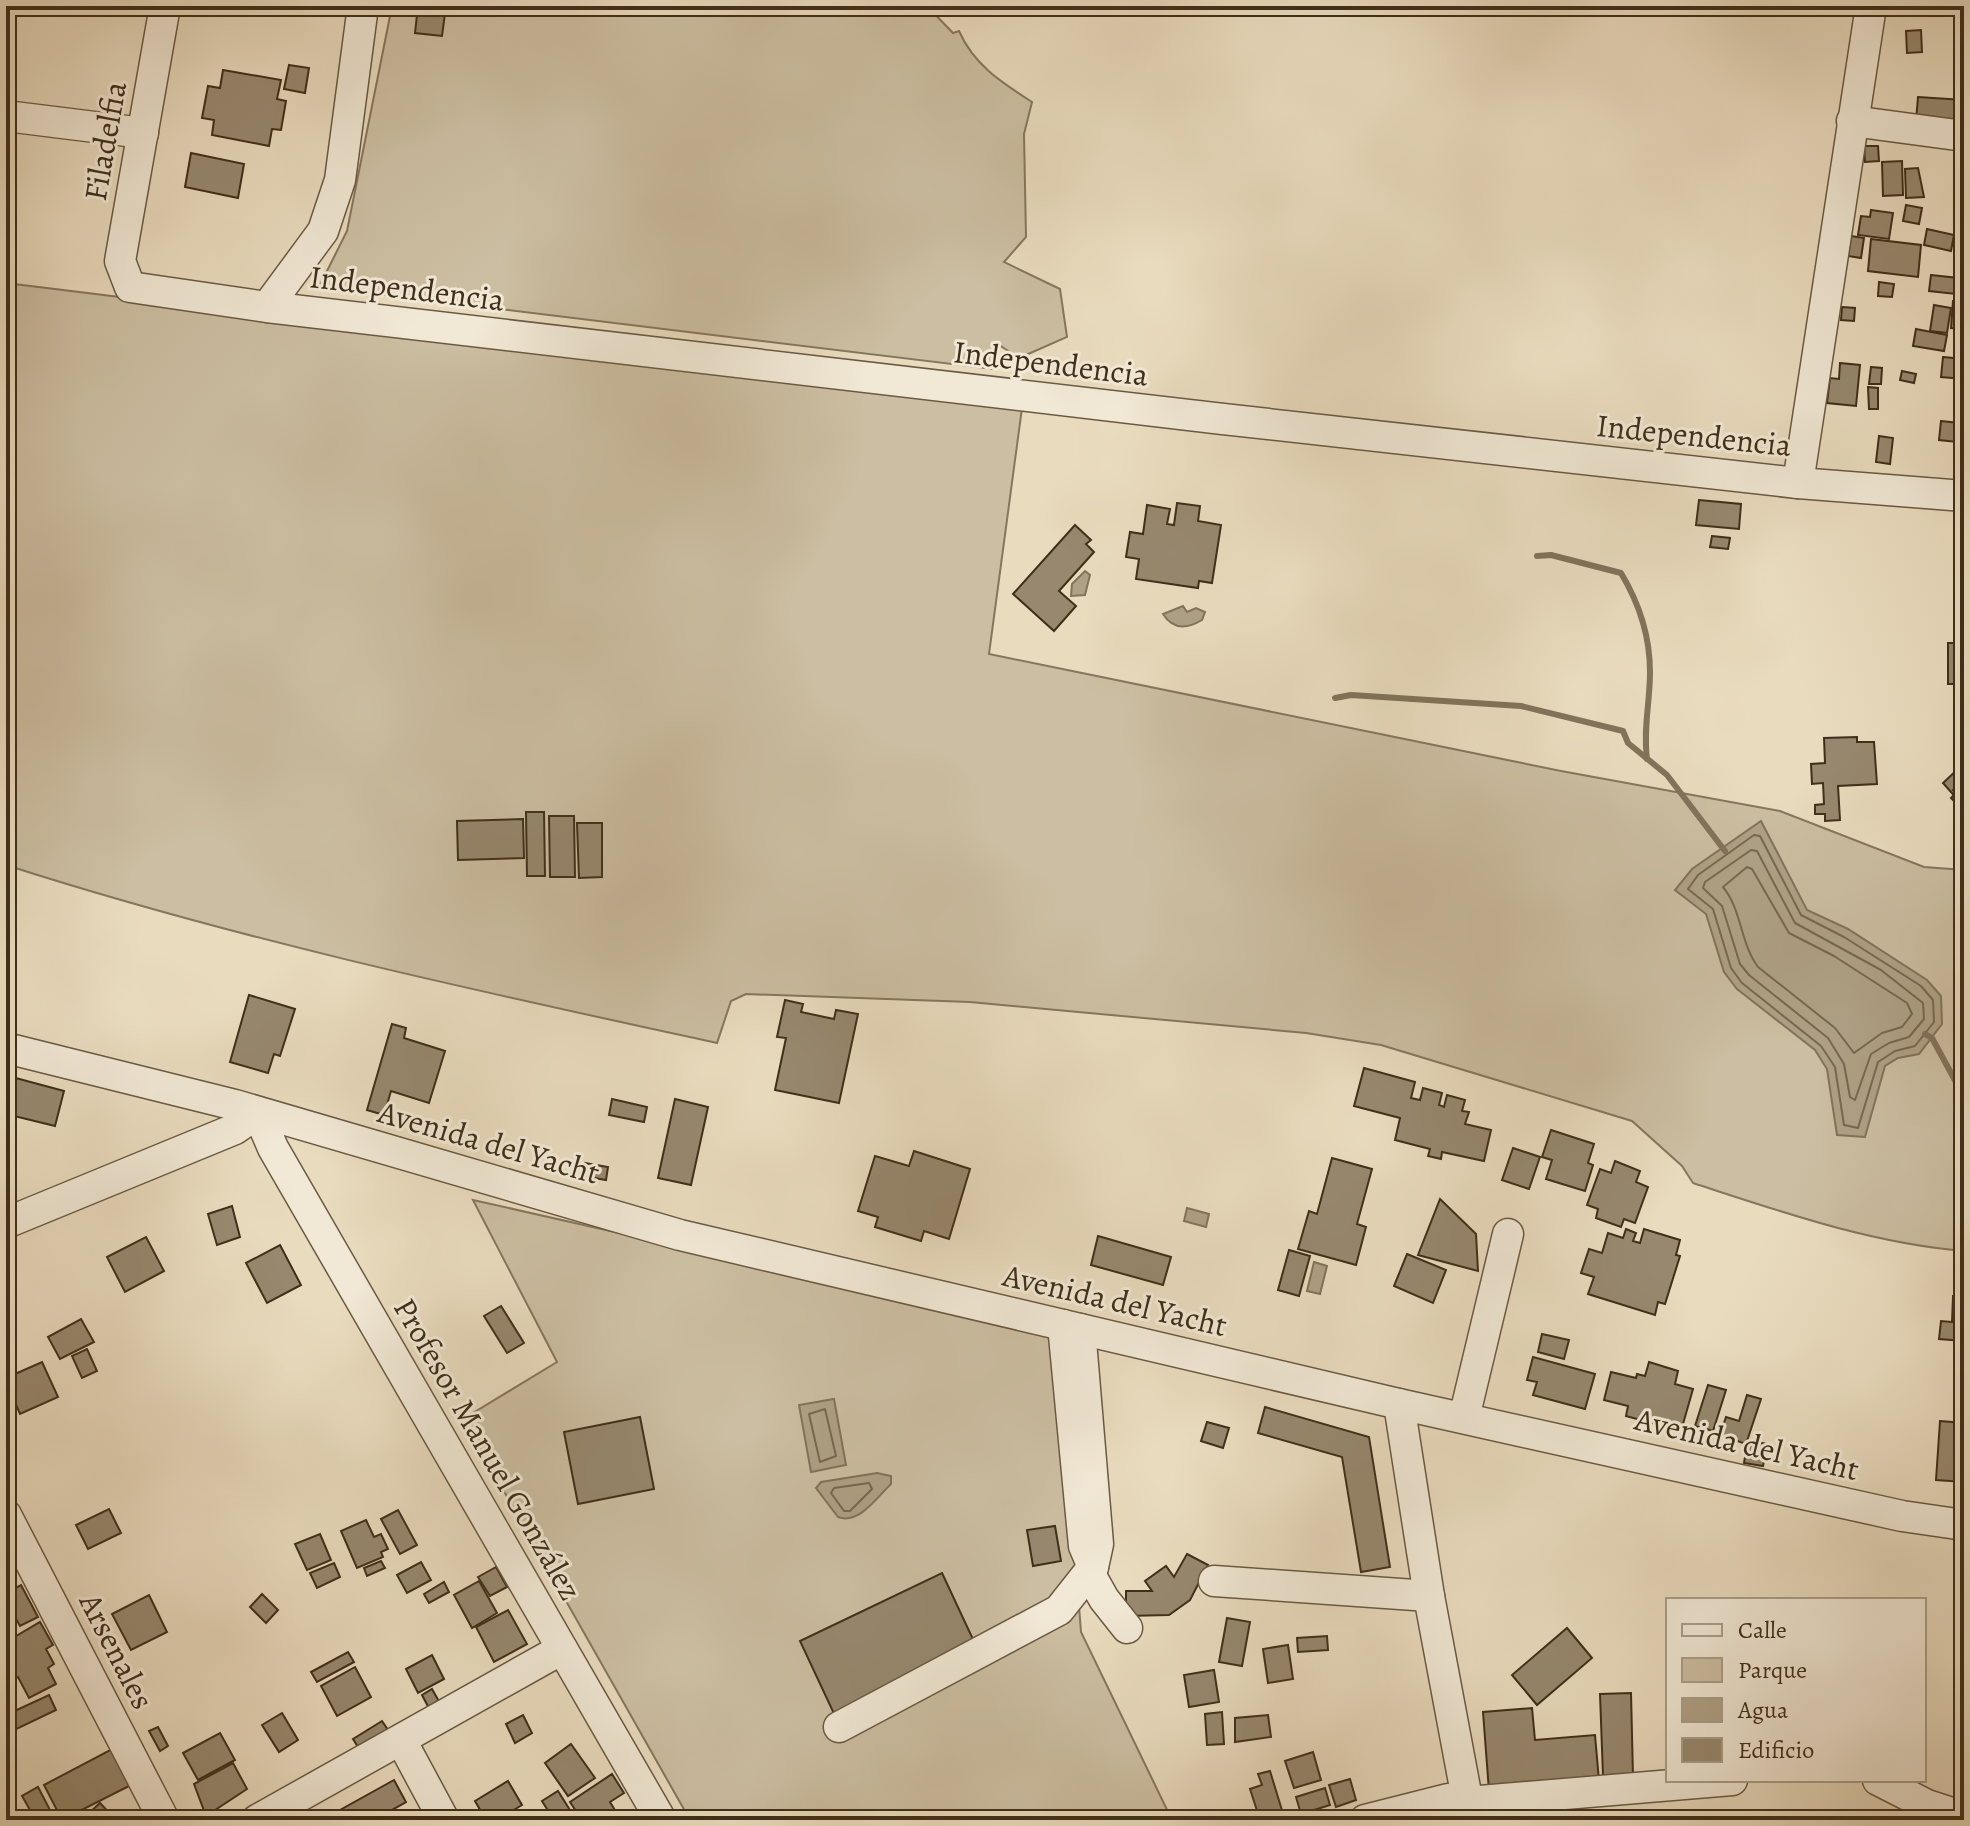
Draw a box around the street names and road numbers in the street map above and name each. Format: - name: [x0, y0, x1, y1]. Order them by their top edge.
- street label: Filadelfia: [73, 78, 137, 204]
- street label: Independencia: [307, 254, 507, 322]
- street label: Independencia: [951, 329, 1151, 397]
- street label: Independencia: [1594, 403, 1794, 467]
- street label: Avenida del Yacht: [372, 1089, 605, 1195]
- street label: Avenida del Yacht: [998, 1253, 1231, 1347]
- street label: Profesor Manuel González: [383, 1290, 593, 1608]
- street label: Avenida del Yacht: [1630, 1397, 1863, 1491]
- street label: Arsenales: [69, 1584, 165, 1717]

